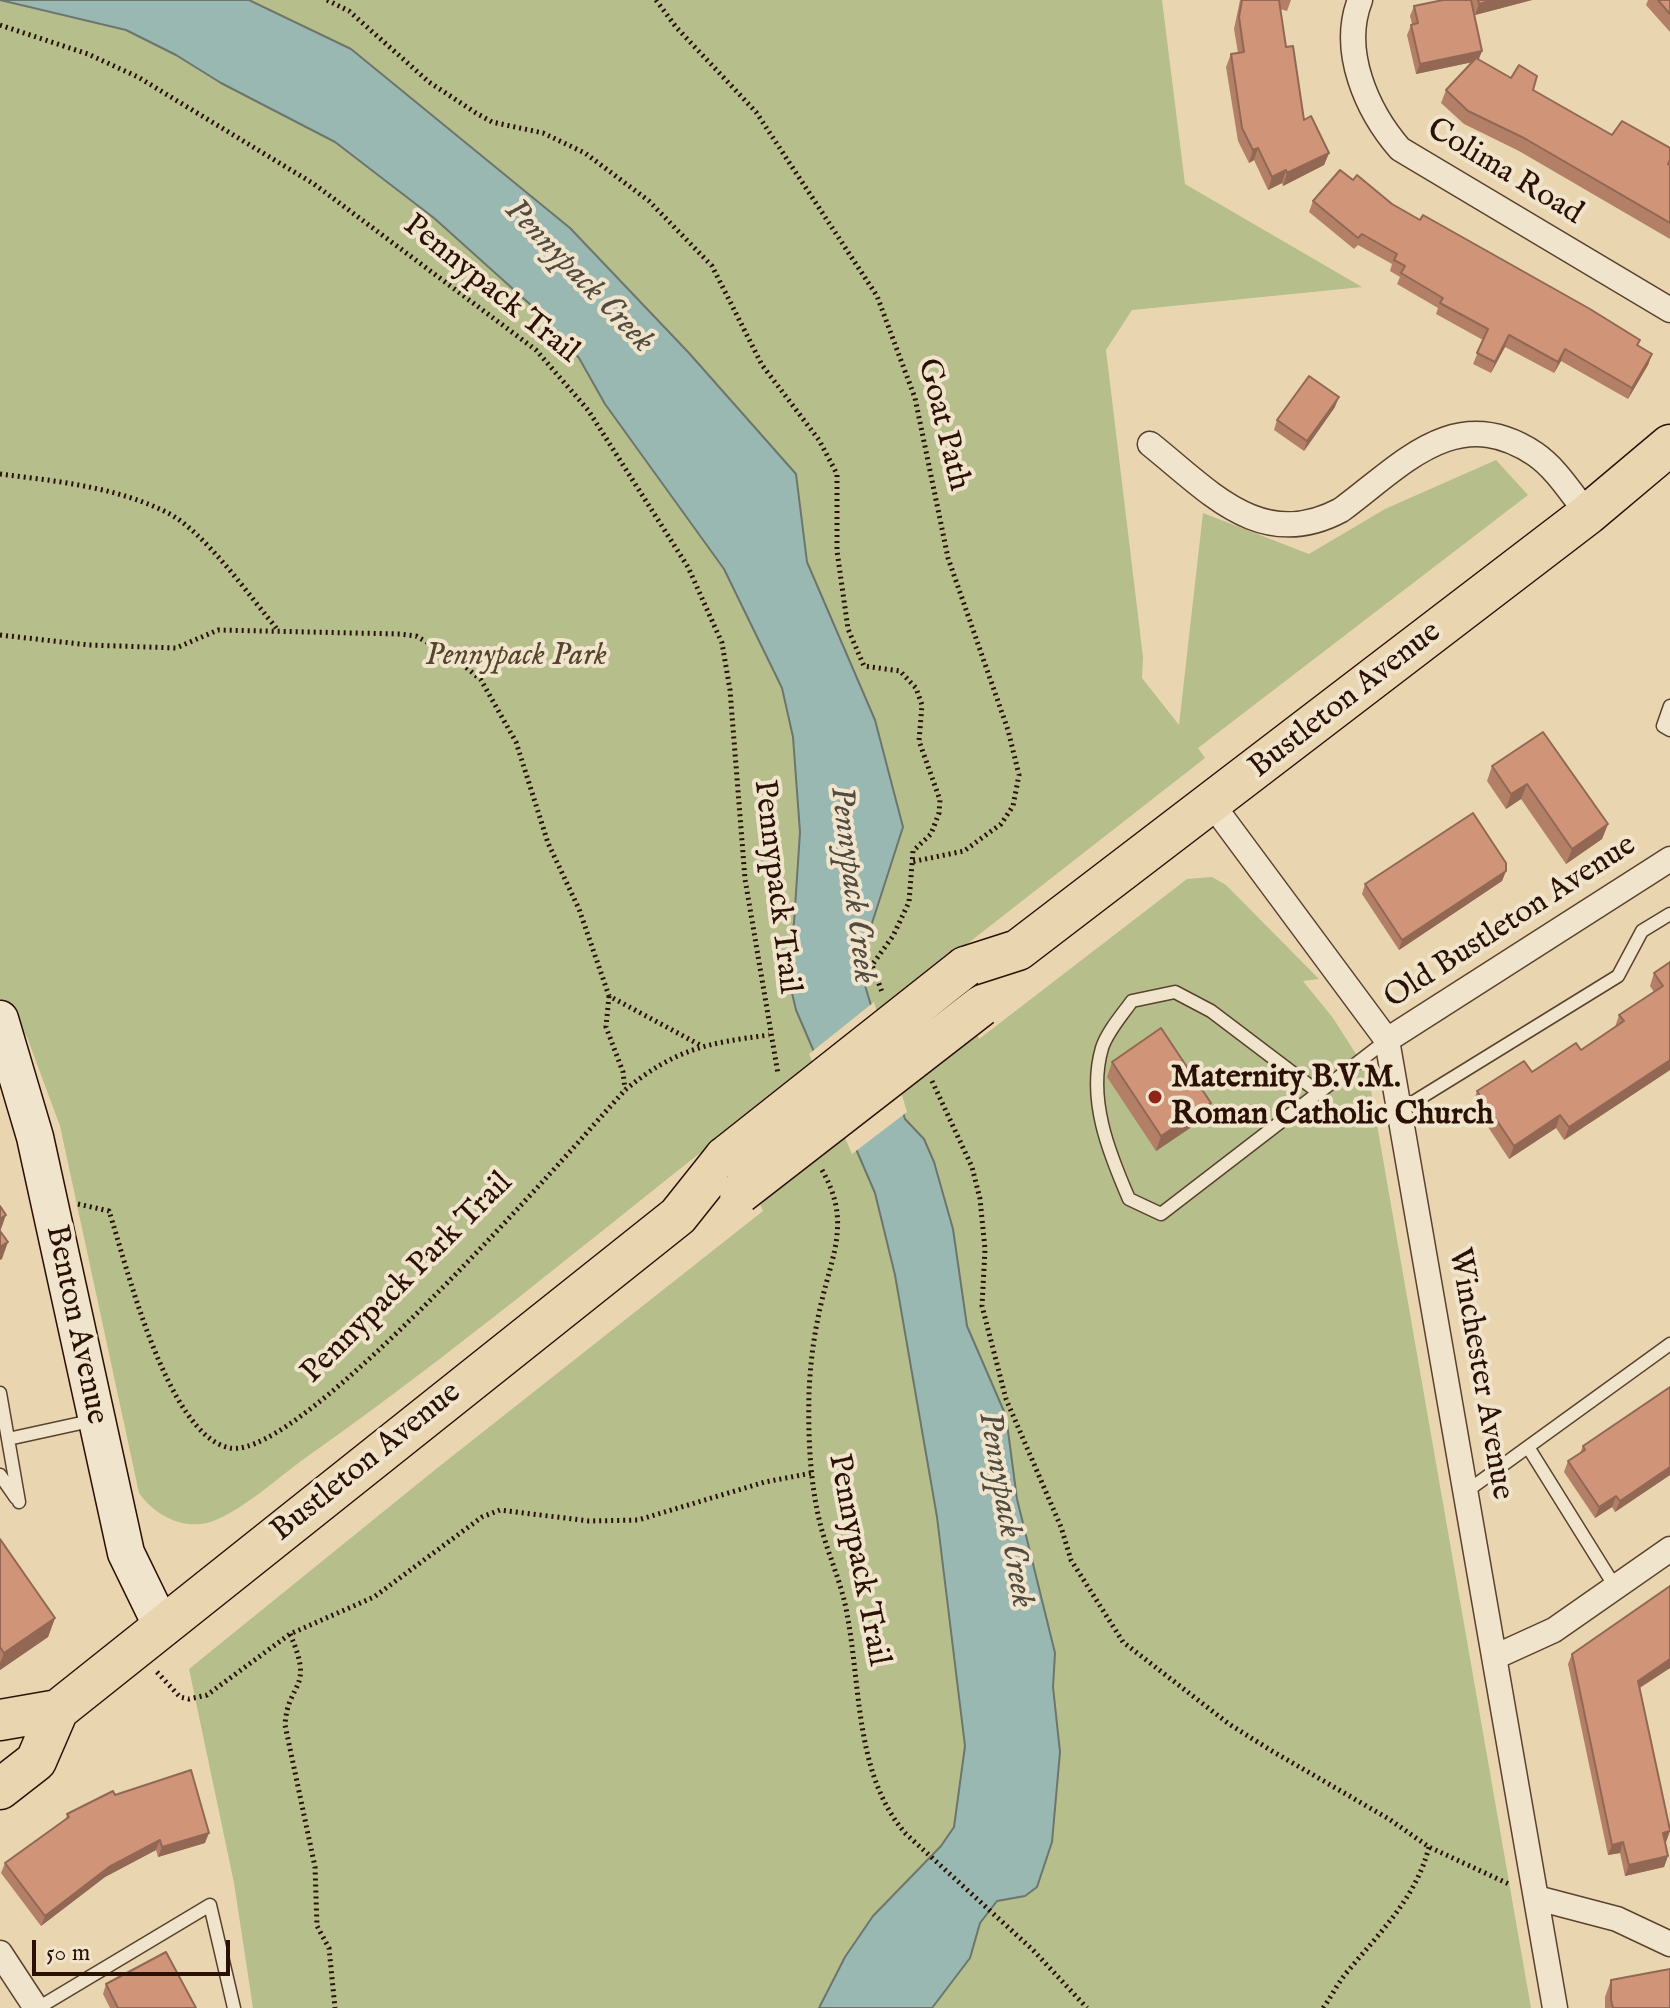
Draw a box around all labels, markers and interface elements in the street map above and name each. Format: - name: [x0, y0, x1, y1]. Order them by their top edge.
- street label: Colima Road: [1419, 111, 1589, 235]
- water label: Pennypack Creek: [494, 191, 662, 363]
- street label: Pennypack Trail: [394, 207, 586, 373]
- street label: Goat Path: [907, 355, 977, 495]
- street label: Bustleton Avenue: [1242, 614, 1450, 788]
- park label: Pennypack Park: [425, 638, 607, 676]
- street label: Pennypack Trail: [743, 778, 807, 996]
- water label: Pennypack Creek: [819, 784, 883, 986]
- street label: Old Bustleton Avenue: [1378, 827, 1644, 1019]
- place label: Maternity B.V.M. Roman Catholic Church: [1171, 1060, 1493, 1135]
- marker: Maternity B.V.M. Roman Catholic Church: [1146, 1088, 1164, 1106]
- street label: Pennypack Park Trail: [294, 1165, 522, 1393]
- street label: Benton Avenue: [35, 1222, 115, 1428]
- street label: Winchester Avenue: [1438, 1245, 1520, 1503]
- street label: Bustleton Avenue: [264, 1375, 470, 1551]
- water label: Pennypack Creek: [967, 1409, 1041, 1611]
- street label: Pennypack Trail: [818, 1451, 896, 1669]
- scale bar: [36, 1924, 234, 1974]
- text: 50 m: [46, 1938, 90, 1969]

